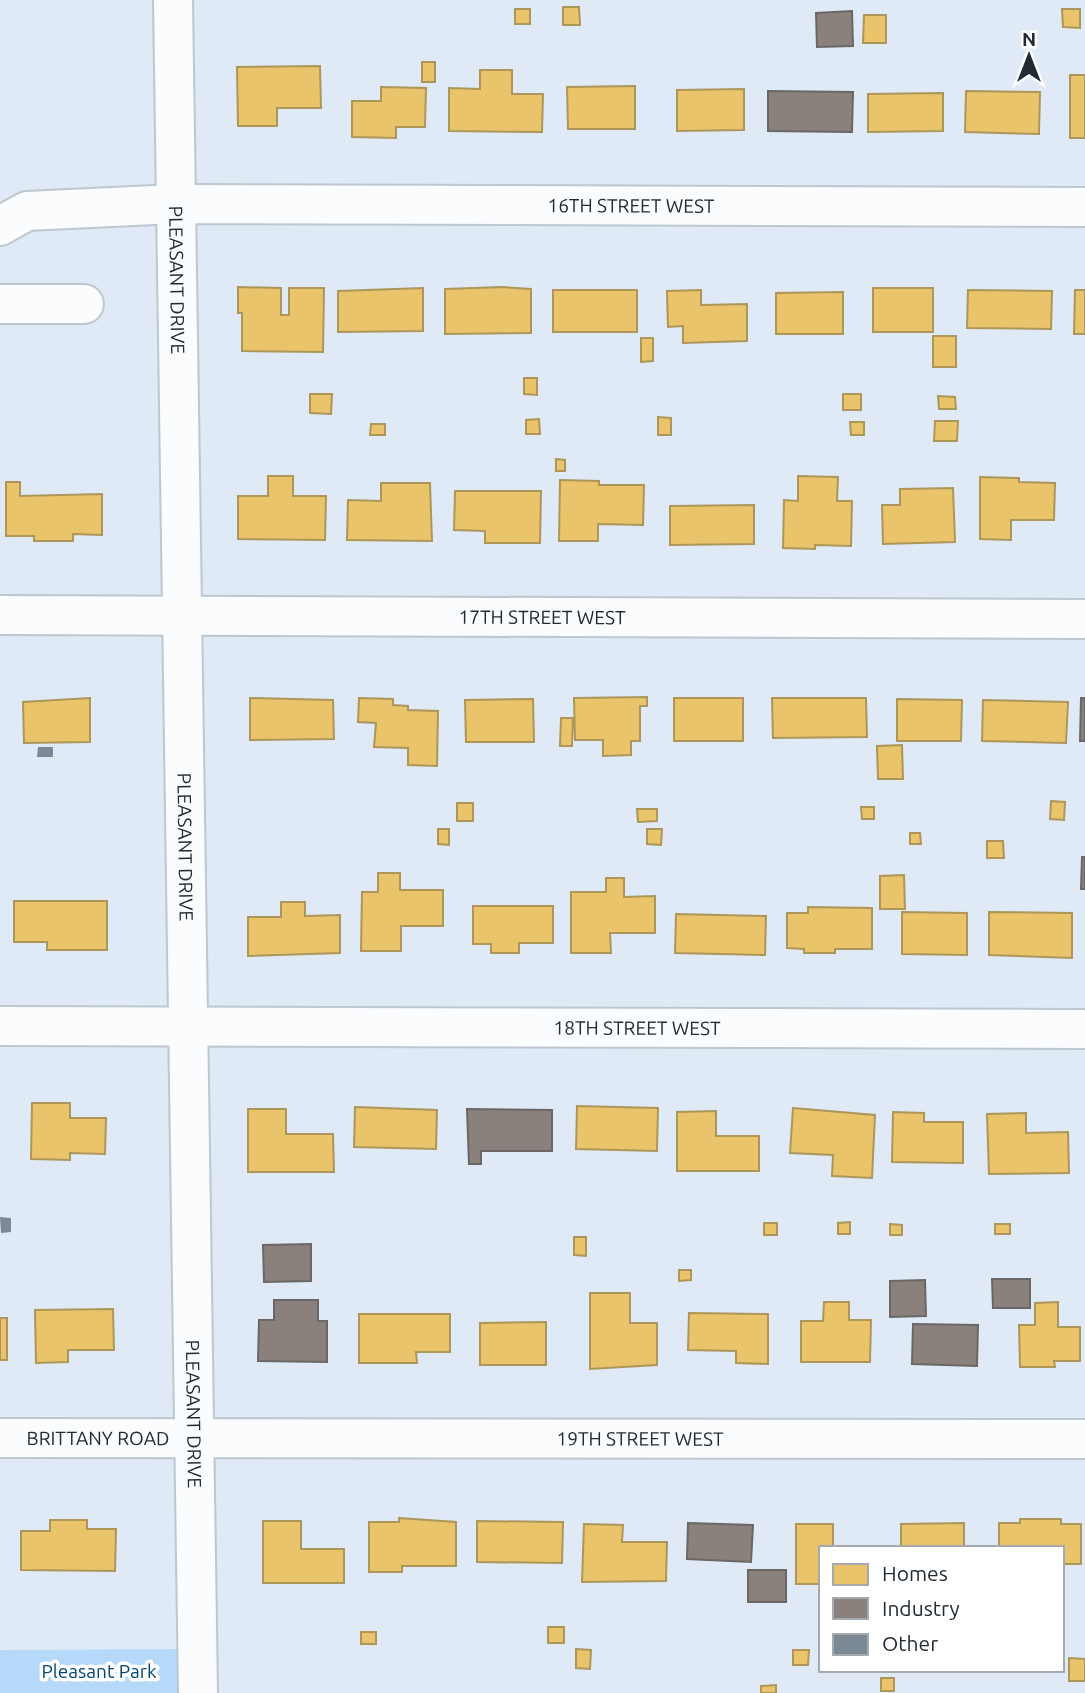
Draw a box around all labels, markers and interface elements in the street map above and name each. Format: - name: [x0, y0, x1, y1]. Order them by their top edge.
- north arrow: [994, 21, 1064, 91]
- text: N: [1022, 28, 1036, 50]
- street label: 16TH STREET WEST: [547, 194, 715, 217]
- street label: PLEASANT DRIVE: [165, 206, 189, 354]
- street label: 17TH STREET WEST: [458, 606, 626, 628]
- street label: PLEASANT DRIVE: [173, 773, 198, 921]
- street label: 18TH STREET WEST: [553, 1017, 721, 1039]
- street label: PLEASANT DRIVE: [182, 1339, 206, 1488]
- street label: BRITTANY ROAD: [27, 1427, 169, 1449]
- street label: 19TH STREET WEST: [556, 1428, 724, 1450]
- legend: [819, 1546, 1064, 1672]
- text: Homes: [882, 1561, 948, 1585]
- text: Industry: [882, 1596, 960, 1620]
- text: Other: [882, 1631, 938, 1655]
- park label: Pleasant Park: [41, 1660, 157, 1682]

